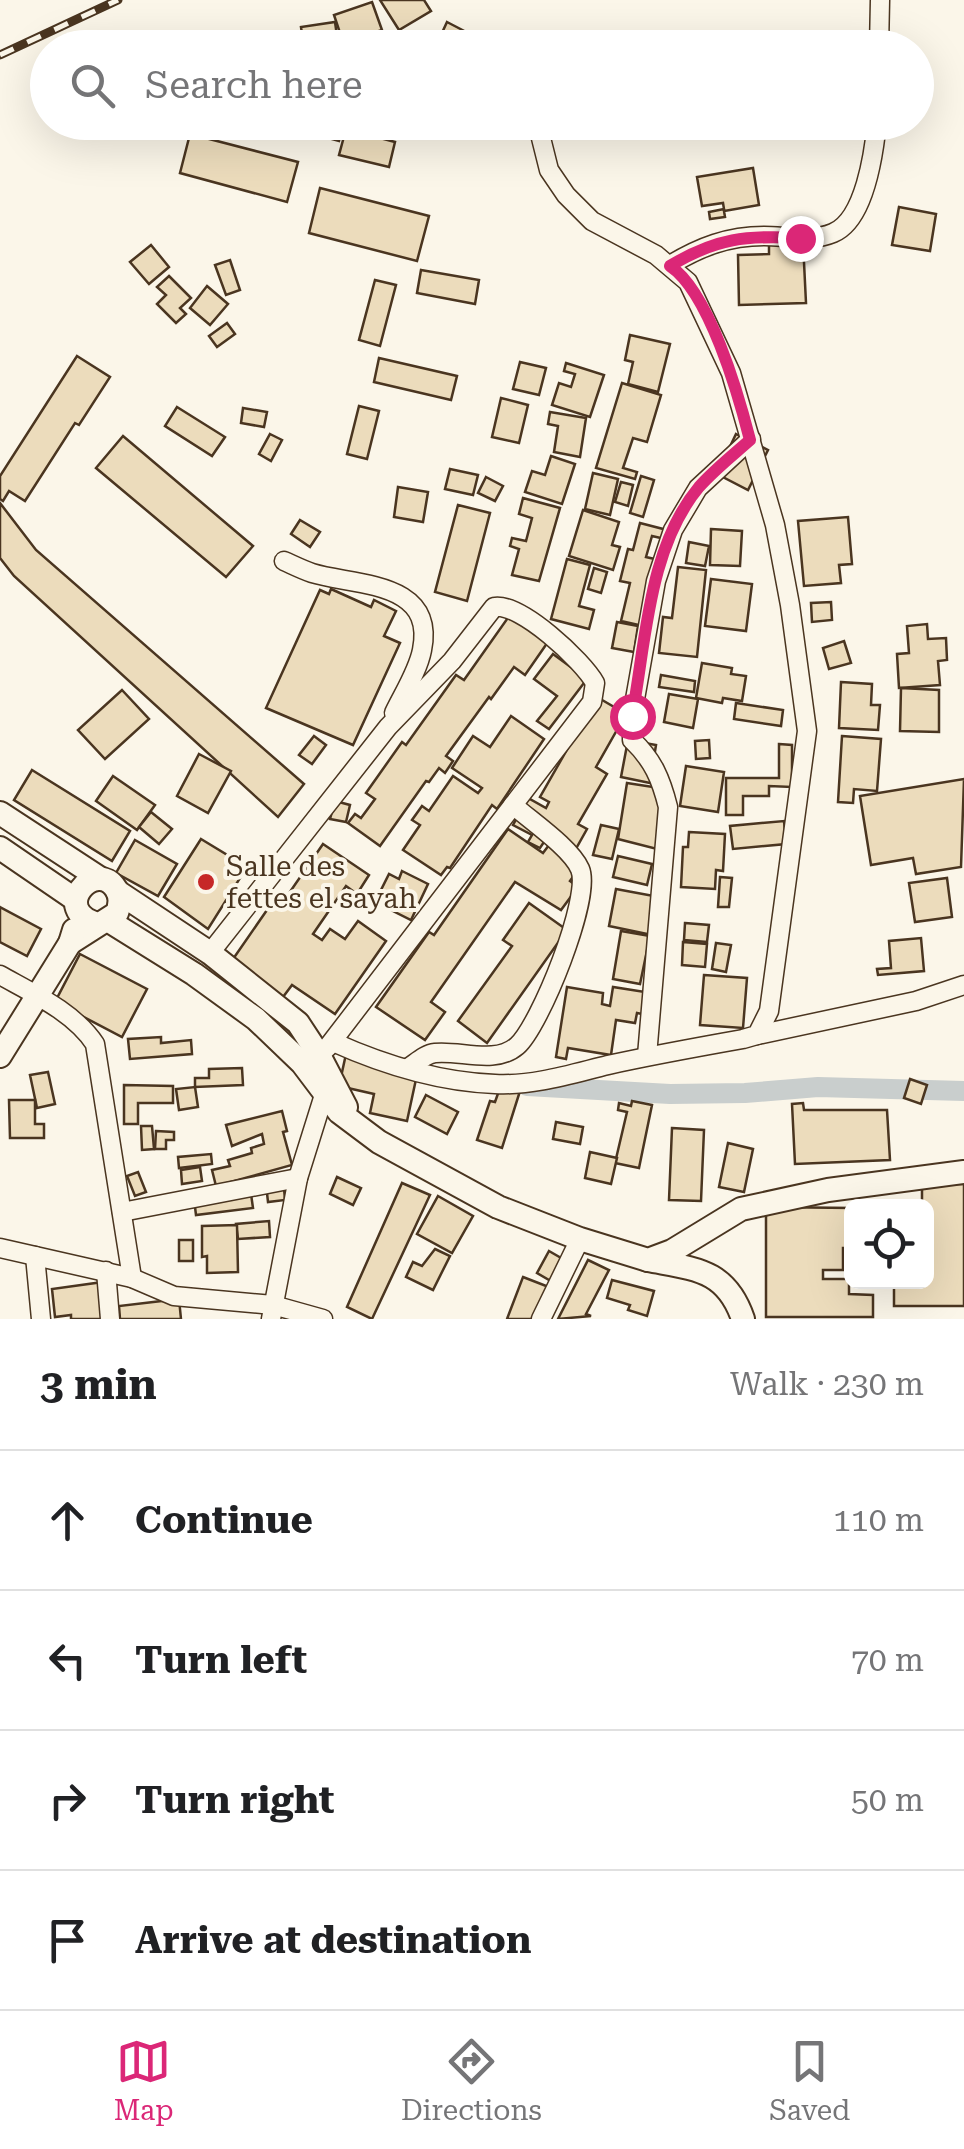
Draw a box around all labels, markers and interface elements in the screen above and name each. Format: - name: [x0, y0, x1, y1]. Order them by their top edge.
- search box: [30, 30, 934, 140]
- icon: search: [65, 58, 120, 113]
- text: Search here: [145, 63, 363, 107]
- route end: [778, 216, 824, 262]
- route start: [610, 694, 656, 740]
- place label: Salle des fettes el sayah: [226, 850, 417, 915]
- marker: Salle des fettes el sayah: [195, 871, 217, 893]
- map controls: [844, 1199, 934, 1289]
- button: locate: [844, 1199, 934, 1289]
- text: 3 min: [40, 1360, 157, 1409]
- text: Walk · 230 m: [730, 1365, 924, 1403]
- icon: ahead: [40, 1493, 95, 1548]
- text: Continue: [135, 1498, 313, 1542]
- text: 110 m: [833, 1501, 924, 1539]
- icon: left: [40, 1633, 95, 1688]
- text: Turn left: [135, 1638, 307, 1682]
- text: 70 m: [851, 1641, 924, 1679]
- icon: right: [40, 1773, 95, 1828]
- text: Turn right: [135, 1778, 334, 1822]
- text: 50 m: [851, 1781, 924, 1819]
- icon: arrive: [40, 1913, 95, 1968]
- text: Arrive at destination: [135, 1918, 531, 1962]
- tab: Map: [114, 2034, 174, 2127]
- tab: Directions: [401, 2034, 542, 2127]
- tab: Saved: [769, 2034, 850, 2127]

